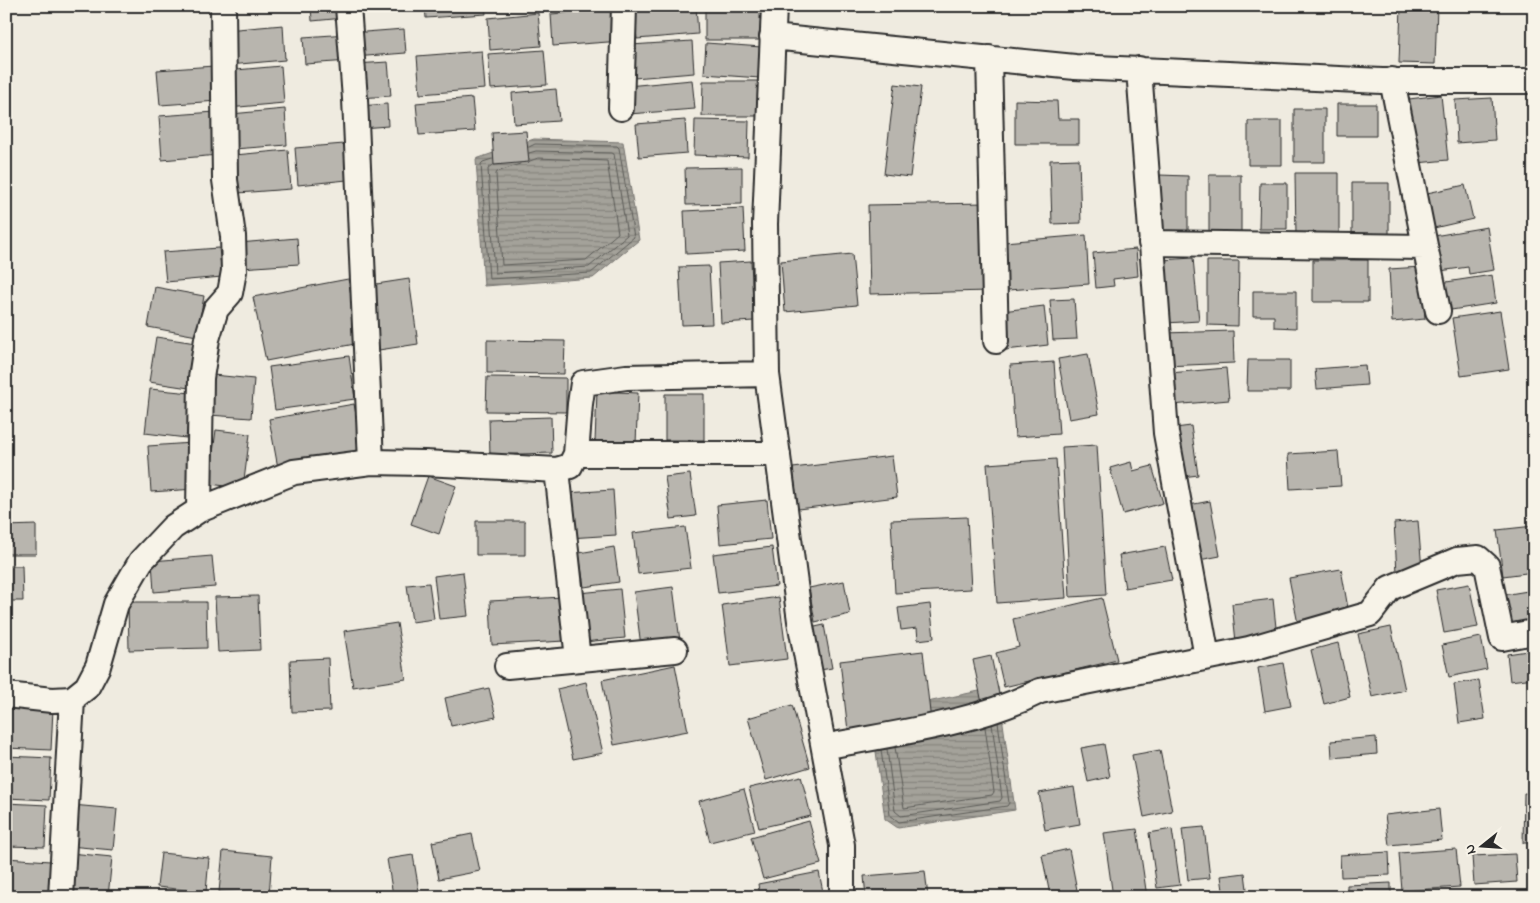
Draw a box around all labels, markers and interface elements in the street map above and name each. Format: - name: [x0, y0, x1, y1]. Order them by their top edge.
- north arrow: [1458, 820, 1508, 870]
- text: N: [1460, 842, 1482, 857]

